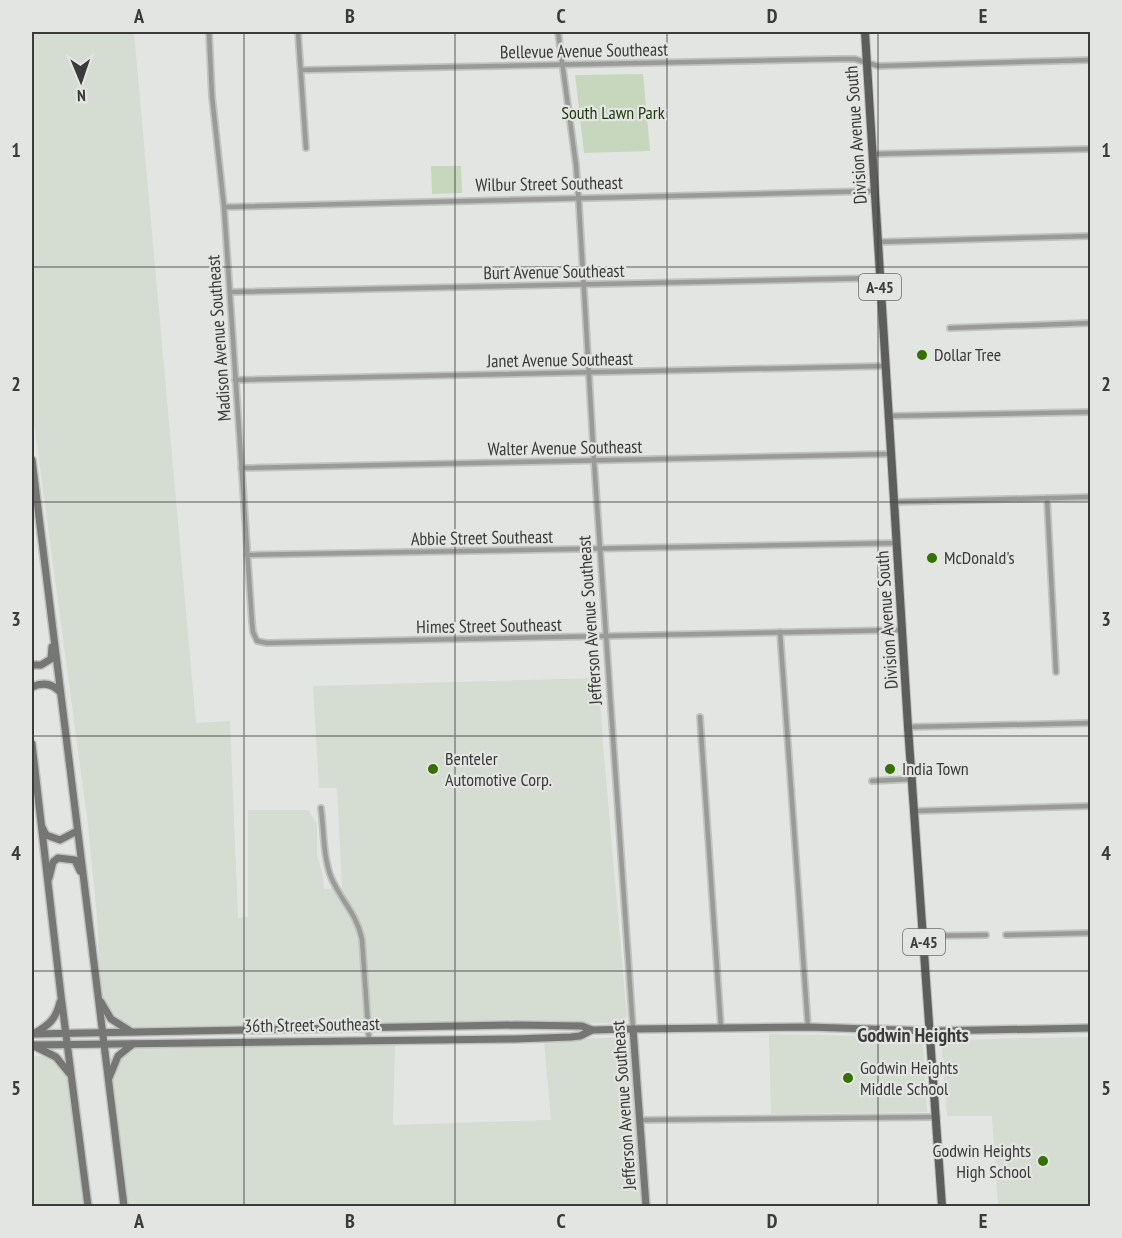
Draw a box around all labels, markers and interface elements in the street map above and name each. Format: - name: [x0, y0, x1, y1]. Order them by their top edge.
- text: A: [133, 3, 145, 29]
- text: B: [345, 3, 355, 29]
- text: C: [556, 3, 566, 29]
- text: D: [767, 3, 778, 29]
- text: E: [979, 3, 987, 29]
- street label: Bellevue Avenue Southeast: [500, 38, 668, 63]
- north arrow: [51, 51, 111, 111]
- street label: Division Avenue South: [839, 65, 872, 205]
- text: N: [77, 86, 86, 106]
- park label: South Lawn Park: [561, 101, 665, 124]
- text: 1: [11, 137, 21, 163]
- text: 1: [1101, 137, 1111, 163]
- street label: Wilbur Street Southeast: [475, 171, 623, 196]
- street label: Madison Avenue Southeast: [201, 254, 236, 422]
- street label: Burt Avenue Southeast: [483, 259, 625, 284]
- road number: A-45: [859, 274, 901, 300]
- place label: Dollar Tree: [934, 343, 1001, 366]
- street label: Janet Avenue Southeast: [486, 347, 633, 372]
- marker: Dollar Tree: [915, 348, 929, 362]
- text: 2: [11, 371, 21, 397]
- text: 2: [1101, 371, 1111, 397]
- street label: Walter Avenue Southeast: [488, 435, 642, 460]
- street label: Abbie Street Southeast: [411, 525, 553, 550]
- street label: Jefferson Avenue Southeast: [572, 535, 607, 706]
- place label: McDonald's: [944, 546, 1015, 569]
- street label: Division Avenue South: [870, 550, 903, 690]
- marker: McDonald's: [925, 551, 939, 565]
- text: 3: [11, 606, 21, 632]
- text: 3: [1101, 606, 1111, 632]
- street label: Himes Street Southeast: [416, 613, 562, 638]
- place label: Benteler Automotive Corp.: [445, 747, 552, 791]
- place label: India Town: [902, 757, 969, 780]
- marker: Benteler Automotive Corp.: [426, 762, 440, 776]
- marker: India Town: [883, 762, 897, 776]
- text: 4: [11, 840, 21, 866]
- text: 4: [1101, 840, 1111, 866]
- road number: A-45: [903, 929, 945, 955]
- street label: 36th Street Southeast: [244, 1012, 380, 1037]
- street label: Jefferson Avenue Southeast: [606, 1020, 641, 1191]
- district label: Godwin Heights: [857, 1022, 969, 1048]
- place label: Godwin Heights Middle School: [860, 1056, 958, 1100]
- marker: Godwin Heights Middle School: [841, 1071, 855, 1085]
- text: 5: [11, 1075, 21, 1101]
- text: 5: [1101, 1075, 1111, 1101]
- place label: Godwin Heights High School: [933, 1139, 1032, 1183]
- marker: Godwin Heights High School: [1036, 1154, 1050, 1168]
- text: A: [133, 1208, 145, 1234]
- text: B: [345, 1208, 355, 1234]
- text: C: [556, 1208, 566, 1234]
- text: D: [767, 1208, 778, 1234]
- text: E: [979, 1208, 987, 1234]

